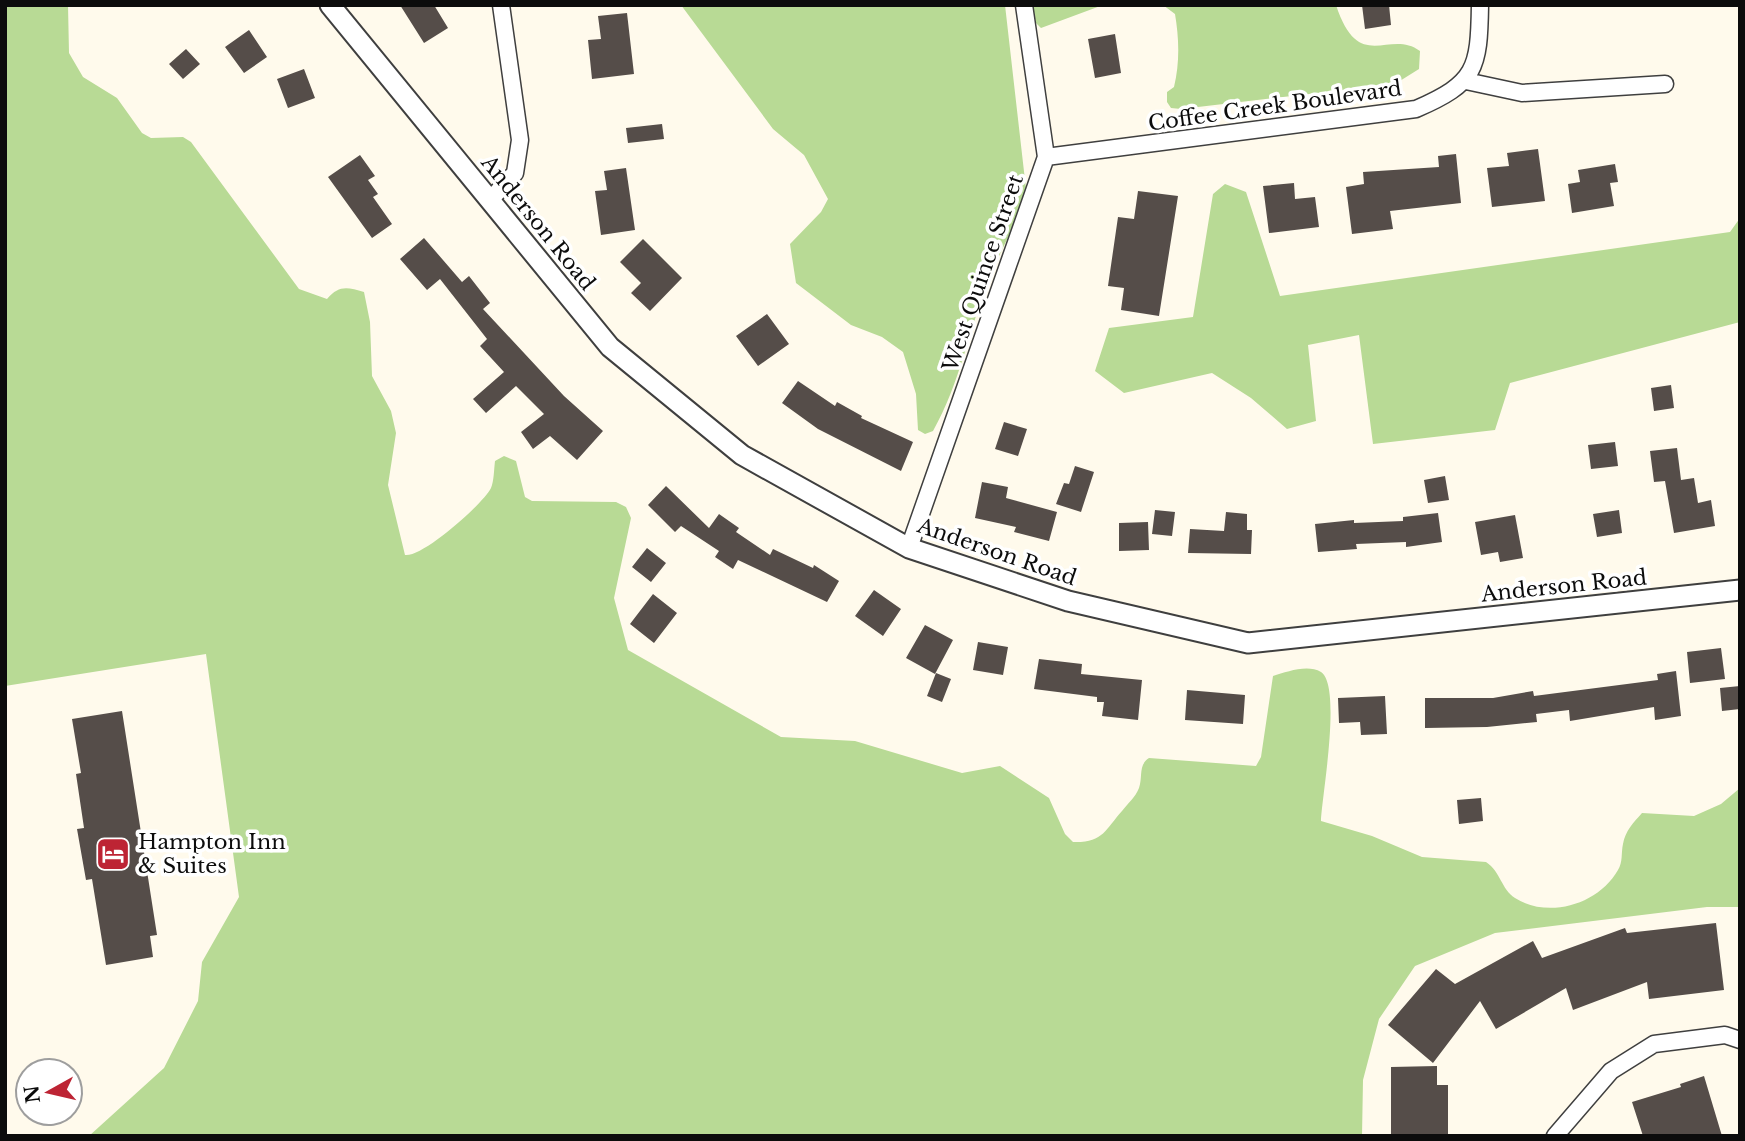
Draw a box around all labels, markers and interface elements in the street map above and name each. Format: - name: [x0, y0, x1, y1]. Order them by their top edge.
- street label: Coffee Creek Boulevard: [1147, 75, 1403, 137]
- street label: Anderson Road: [475, 149, 601, 296]
- street label: West Quince Street: [937, 171, 1029, 376]
- street label: Anderson Road: [913, 512, 1080, 591]
- street label: Anderson Road: [1479, 564, 1648, 608]
- place label: Hampton Inn & Suites: [138, 829, 286, 879]
- hotel icon: Hampton Inn & Suites: [94, 835, 132, 873]
- north arrow: [14, 1057, 84, 1127]
- text: N: [20, 1084, 45, 1105]

